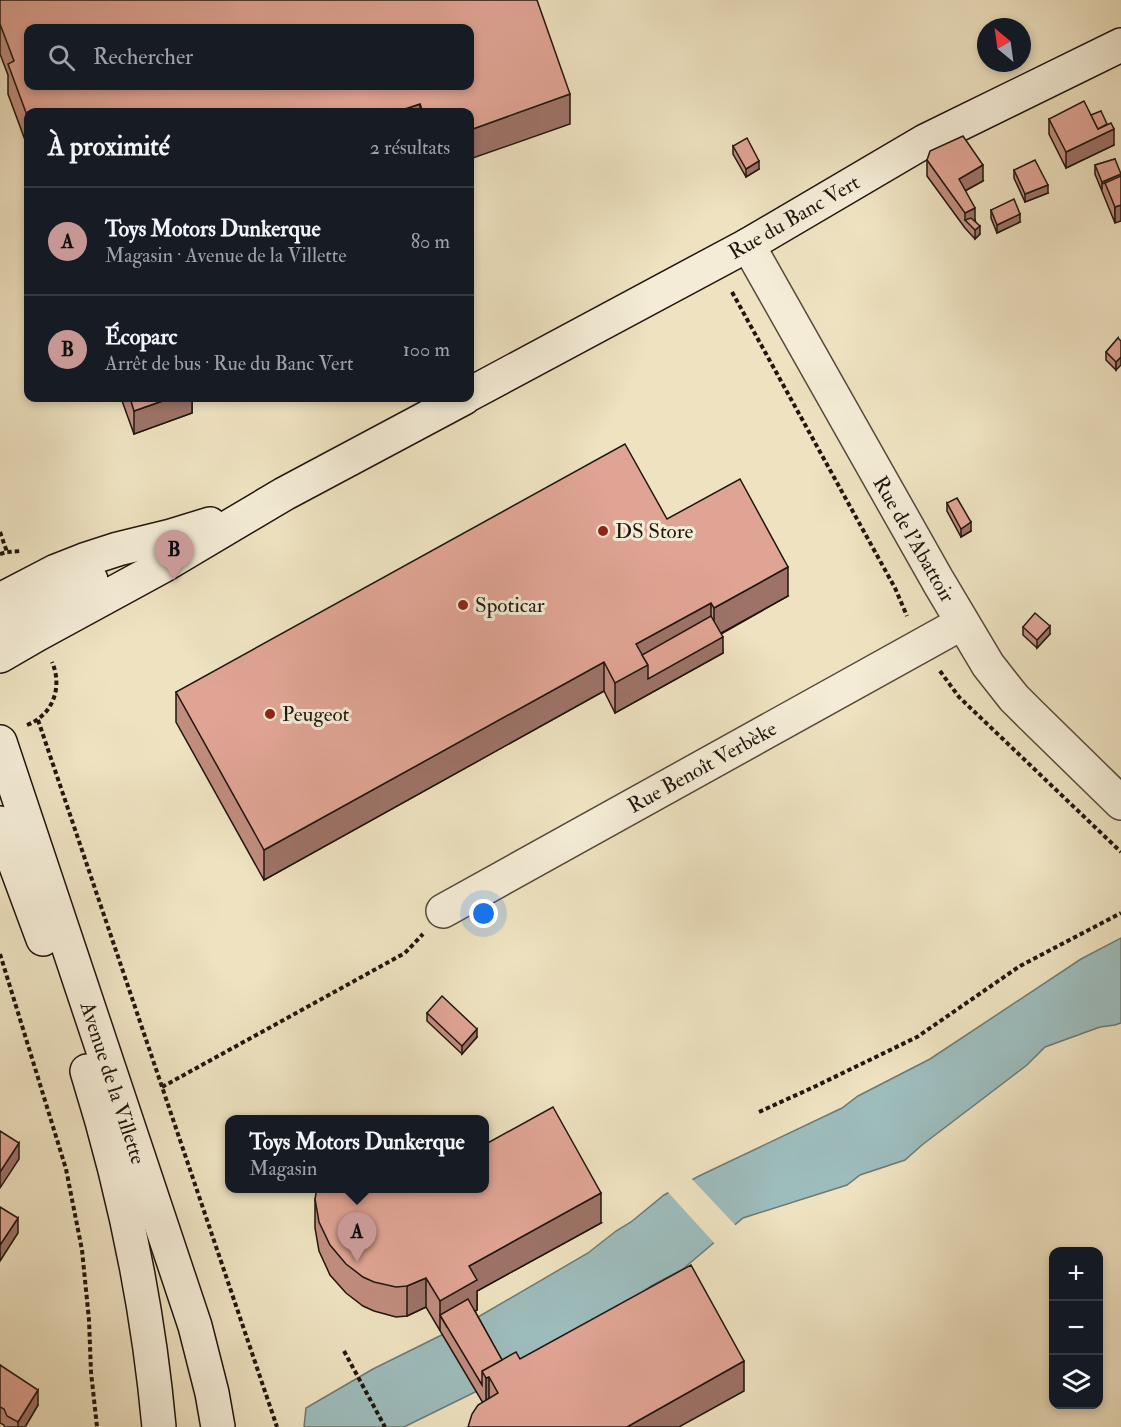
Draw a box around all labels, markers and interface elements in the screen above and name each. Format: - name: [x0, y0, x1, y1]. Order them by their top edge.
- north arrow: [977, 18, 1031, 72]
- search box: [24, 24, 474, 90]
- icon: search: [45, 41, 78, 74]
- text: Rechercher: [93, 43, 193, 71]
- text: À proximité: [48, 131, 170, 163]
- text: 2 résultats: [370, 135, 450, 160]
- street label: Rue du Banc Vert: [724, 169, 865, 266]
- text: Toys Motors Dunkerque: [105, 215, 321, 243]
- text: A: [61, 229, 74, 254]
- text: 80 m: [411, 229, 450, 254]
- text: Magasin · Avenue de la Villette: [105, 243, 347, 268]
- text: Écoparc: [105, 323, 177, 351]
- text: B: [61, 337, 74, 362]
- text: 100 m: [403, 337, 450, 362]
- text: Arrêt de bus · Rue du Banc Vert: [105, 351, 353, 376]
- street label: Rue de l'Abattoir: [866, 471, 961, 607]
- place label: DS Store: [615, 518, 693, 545]
- marker: DS Store: [596, 524, 610, 538]
- pin: B: [154, 530, 194, 580]
- place label: Spoticar: [475, 592, 545, 619]
- marker: Spoticar: [456, 598, 470, 612]
- place label: Peugeot: [282, 701, 350, 728]
- marker: Peugeot: [263, 707, 277, 721]
- street label: Rue Benoît Verbèke: [623, 715, 782, 820]
- your location: [469, 899, 498, 928]
- street label: Avenue de la Villette: [73, 997, 152, 1168]
- popup: [225, 1115, 489, 1193]
- text: Toys Motors Dunkerque: [249, 1128, 465, 1156]
- text: Magasin: [249, 1156, 317, 1181]
- pin: A: [338, 1212, 376, 1262]
- map controls: [1049, 1247, 1103, 1409]
- button: +: [1049, 1247, 1103, 1301]
- button: −: [1049, 1301, 1103, 1355]
- button: layers: [1049, 1355, 1103, 1409]

